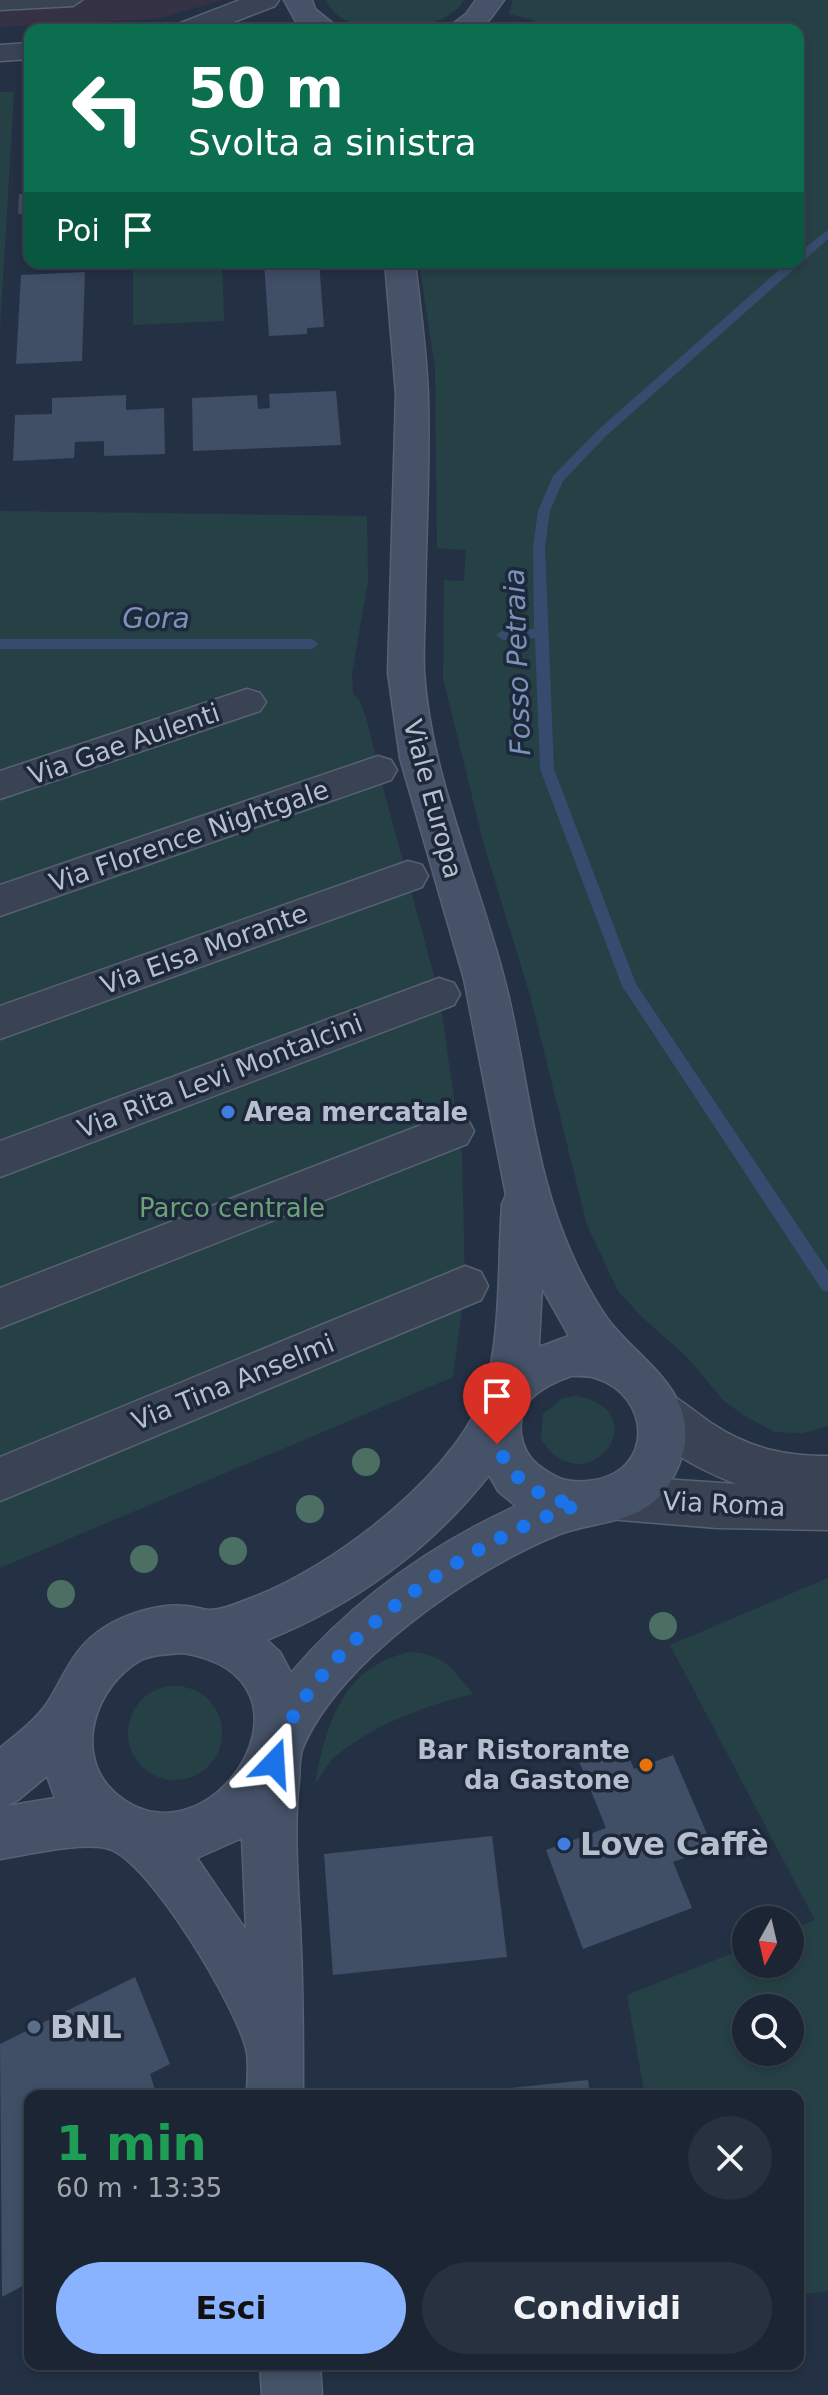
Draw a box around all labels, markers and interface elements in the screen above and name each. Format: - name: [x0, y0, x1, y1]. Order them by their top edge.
- text: 50 m: [188, 55, 344, 120]
- icon: left: [56, 56, 160, 160]
- text: Svolta a sinistra: [188, 122, 477, 163]
- icon: arrive: [116, 208, 160, 252]
- text: Poi: [56, 213, 100, 248]
- water label: Fosso Petraia: [498, 568, 537, 756]
- water label: Gora: [122, 602, 190, 635]
- street label: Via Gae Aulenti: [24, 697, 224, 791]
- street label: Viale Europa: [397, 716, 469, 882]
- street label: Via Florence Nightgale: [45, 774, 333, 898]
- street label: Via Elsa Morante: [97, 898, 311, 1000]
- street label: Via Rita Levi Montalcini: [73, 1008, 367, 1144]
- place label: Area mercatale: [244, 1097, 468, 1127]
- marker: Area mercatale: [219, 1103, 237, 1121]
- park label: Parco centrale: [139, 1193, 325, 1223]
- street label: Via Tina Anselmi: [128, 1328, 338, 1436]
- pin: [463, 1362, 531, 1444]
- icon: arrive: [475, 1374, 519, 1418]
- street label: Via Roma: [662, 1486, 786, 1522]
- position arrow: [232, 1721, 316, 1805]
- place label: Bar Ristorante da Gastone: [417, 1735, 630, 1795]
- marker: Bar Ristorante da Gastone: [637, 1756, 655, 1774]
- place label: Love Caffè: [580, 1825, 769, 1863]
- marker: Love Caffè: [555, 1835, 573, 1853]
- north arrow: [732, 1906, 804, 1978]
- map controls: [732, 1906, 804, 2066]
- button: search: [732, 1994, 804, 2066]
- place label: BNL: [50, 2008, 122, 2046]
- marker: BNL: [25, 2018, 43, 2036]
- text: 1 min: [56, 2115, 207, 2171]
- button: close: [688, 2116, 772, 2200]
- text: 60 m · 13:35: [56, 2173, 222, 2203]
- button: Esci: [56, 2262, 406, 2354]
- button: Condividi: [422, 2262, 772, 2354]

